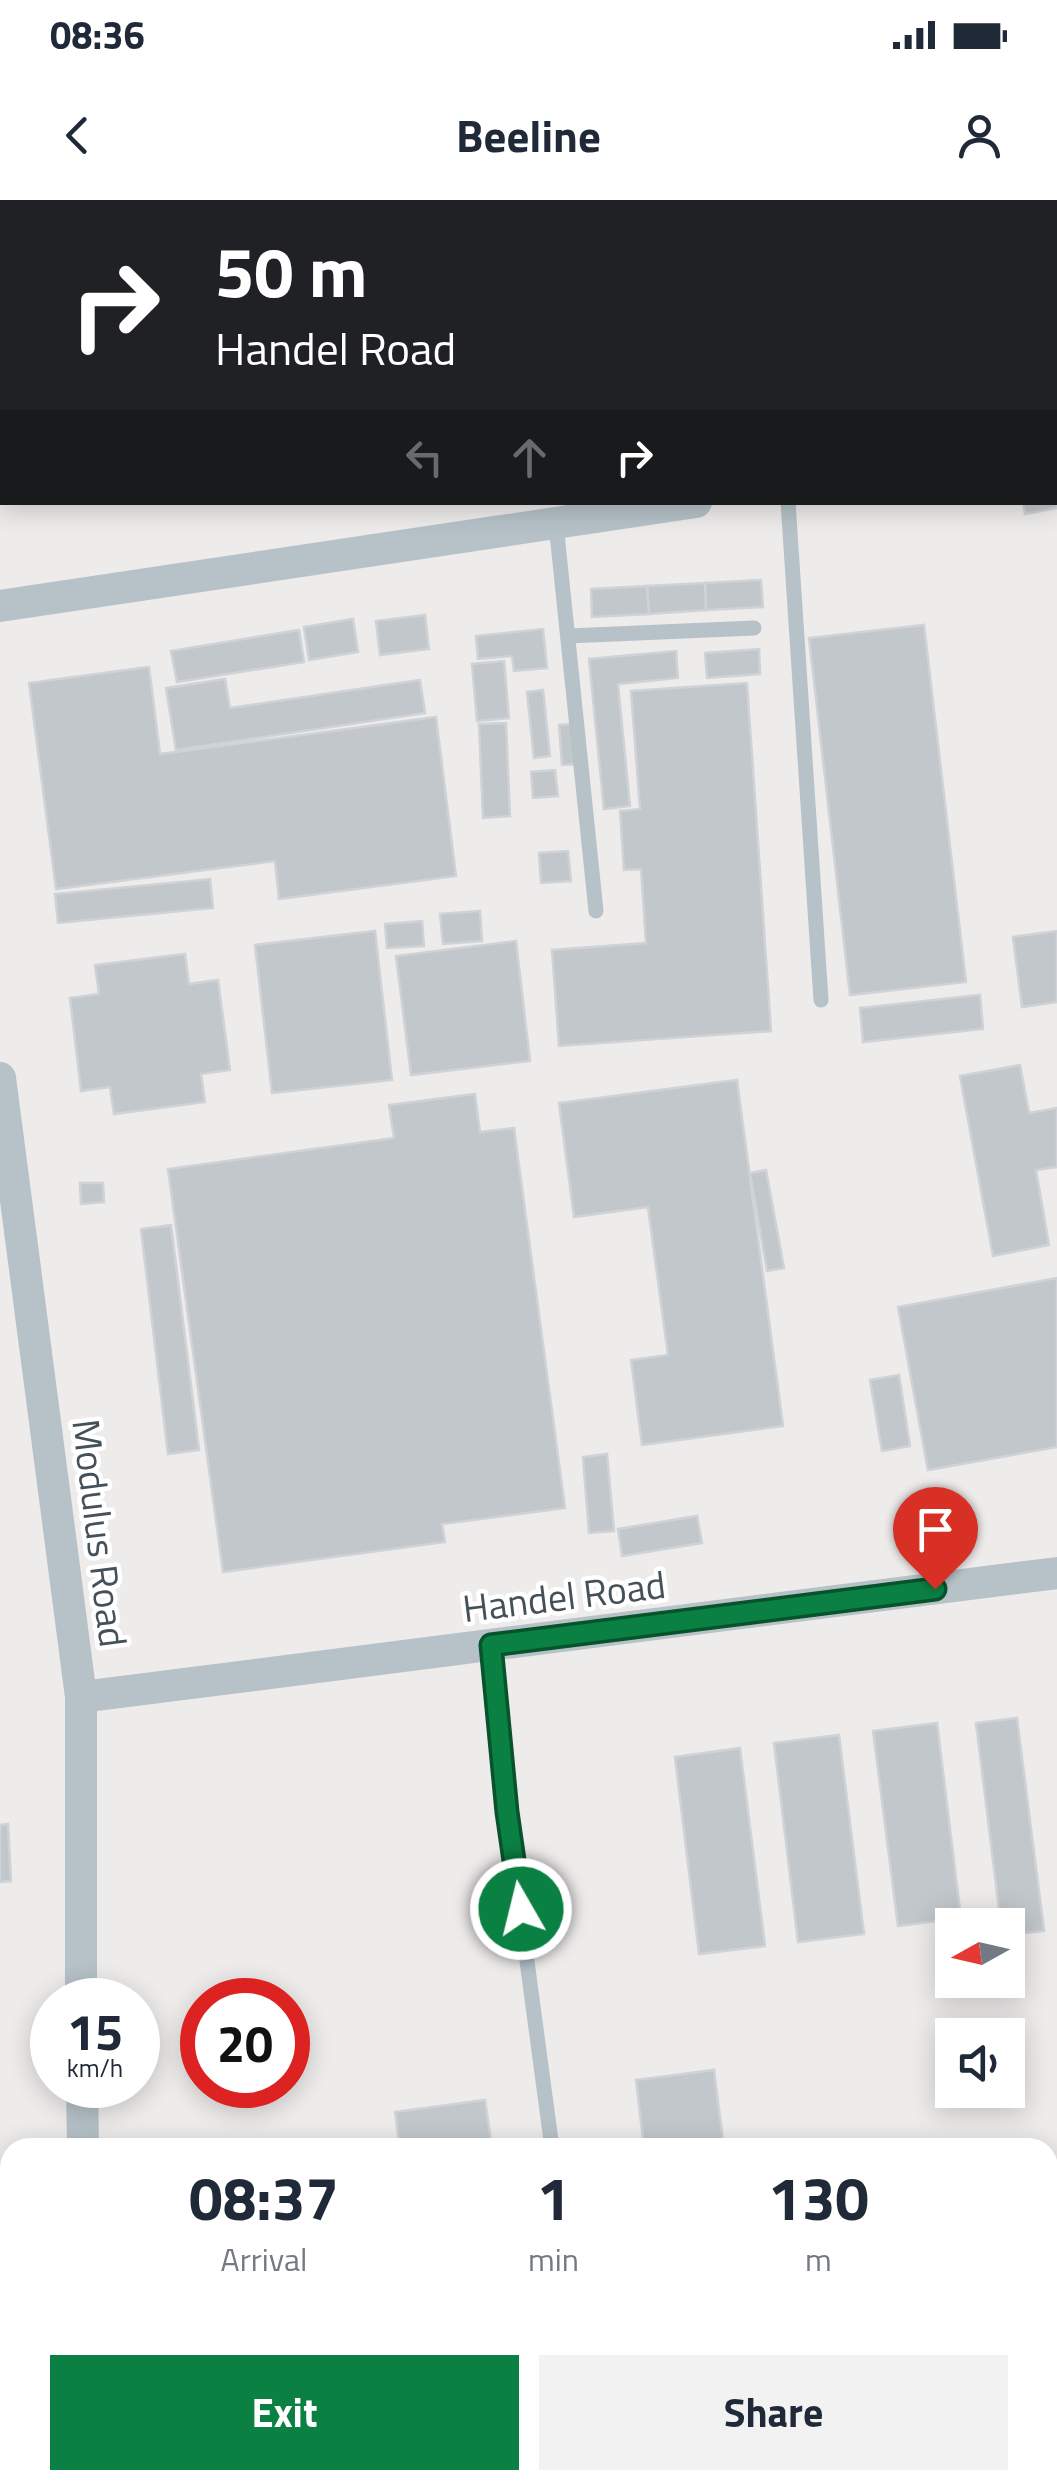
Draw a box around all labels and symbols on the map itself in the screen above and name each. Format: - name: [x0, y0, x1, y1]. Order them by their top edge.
- street label: Modulus Road: [57, 1416, 143, 1650]
- pin: [893, 1487, 978, 1590]
- street label: Handel Road: [459, 1555, 669, 1637]
- position arrow: [469, 1857, 573, 1961]
- north arrow: [935, 1908, 1025, 1998]
- speed limit sign: 20: [180, 1978, 310, 2108]

